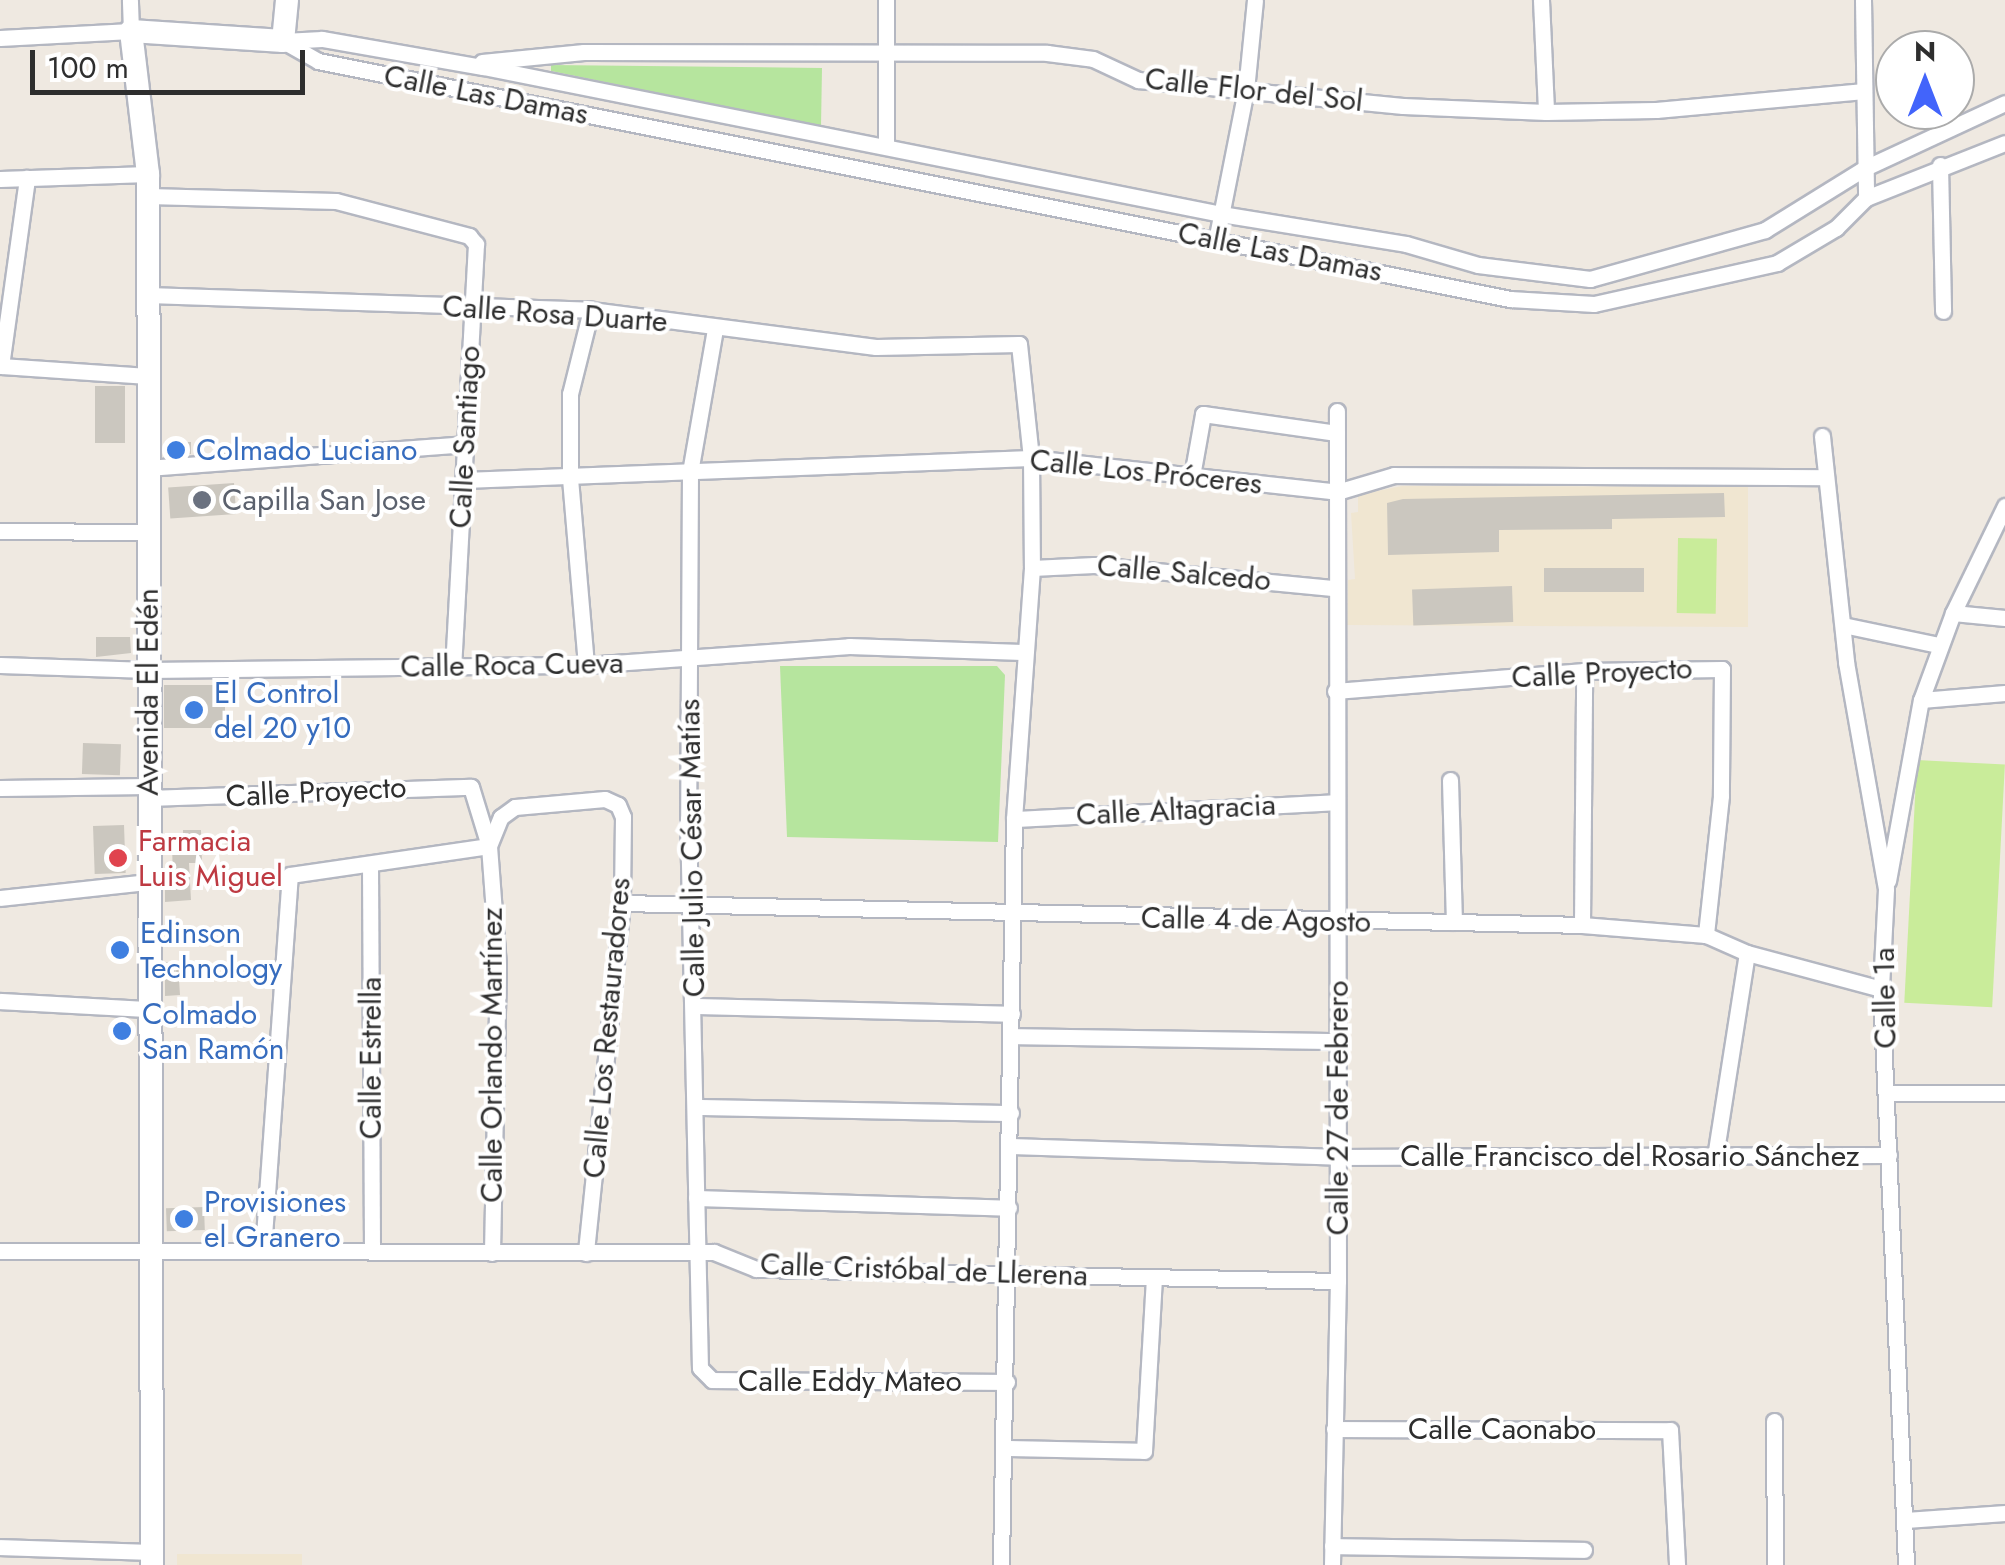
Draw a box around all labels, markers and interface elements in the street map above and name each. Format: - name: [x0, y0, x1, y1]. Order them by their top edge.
- scale bar: [35, 30, 310, 92]
- north arrow: [1875, 30, 1975, 130]
- text: N: [1914, 31, 1936, 72]
- text: 100 m: [47, 46, 129, 89]
- street label: Calle Las Damas: [381, 58, 591, 132]
- street label: Calle Flor del Sol: [1143, 61, 1365, 119]
- street label: Calle Las Damas: [1175, 215, 1385, 289]
- street label: Calle Rosa Duarte: [441, 288, 669, 340]
- street label: Calle Santiago: [442, 345, 488, 529]
- place label: Colmado Luciano: [196, 432, 417, 468]
- marker: Colmado Luciano: [165, 439, 187, 461]
- street label: Calle Los Próceres: [1028, 442, 1264, 502]
- place label: Capilla San Jose: [222, 482, 426, 518]
- marker: Capilla San Jose: [191, 489, 213, 511]
- street label: Calle Salcedo: [1096, 547, 1272, 599]
- street label: Avenida El Edén: [130, 588, 166, 796]
- street label: Calle Roca Cueva: [400, 645, 624, 685]
- street label: Calle Proyecto: [1511, 650, 1693, 696]
- place label: El Control del 20 y10: [214, 675, 351, 746]
- marker: El Control del 20 y10: [183, 699, 205, 721]
- street label: Calle Julio César Matías: [671, 699, 713, 997]
- street label: Calle Proyecto: [225, 769, 407, 815]
- street label: Calle Altagracia: [1075, 787, 1277, 833]
- place label: Farmacia Luis Miguel: [138, 823, 283, 894]
- marker: Farmacia Luis Miguel: [107, 847, 129, 869]
- street label: Calle Los Restauradores: [576, 876, 638, 1180]
- street label: Calle 4 de Agosto: [1141, 900, 1371, 940]
- street label: Calle Orlando Martínez: [474, 907, 510, 1203]
- place label: Edinson Technology: [140, 915, 282, 986]
- marker: Edinson Technology: [109, 939, 131, 961]
- street label: Calle 1a: [1866, 947, 1904, 1049]
- street label: Calle Estrella: [353, 977, 389, 1139]
- street label: Calle 27 de Febrero: [1320, 981, 1356, 1235]
- place label: Colmado San Ramón: [142, 996, 284, 1066]
- marker: Colmado San Ramón: [111, 1020, 133, 1042]
- street label: Calle Francisco del Rosario Sánchez: [1400, 1138, 1860, 1174]
- place label: Provisiones el Granero: [204, 1184, 346, 1254]
- marker: Provisiones el Granero: [173, 1208, 195, 1230]
- street label: Calle Cristóbal de Llerena: [760, 1246, 1088, 1294]
- street label: Calle Eddy Mateo: [738, 1363, 962, 1399]
- street label: Calle Caonabo: [1408, 1411, 1596, 1447]

